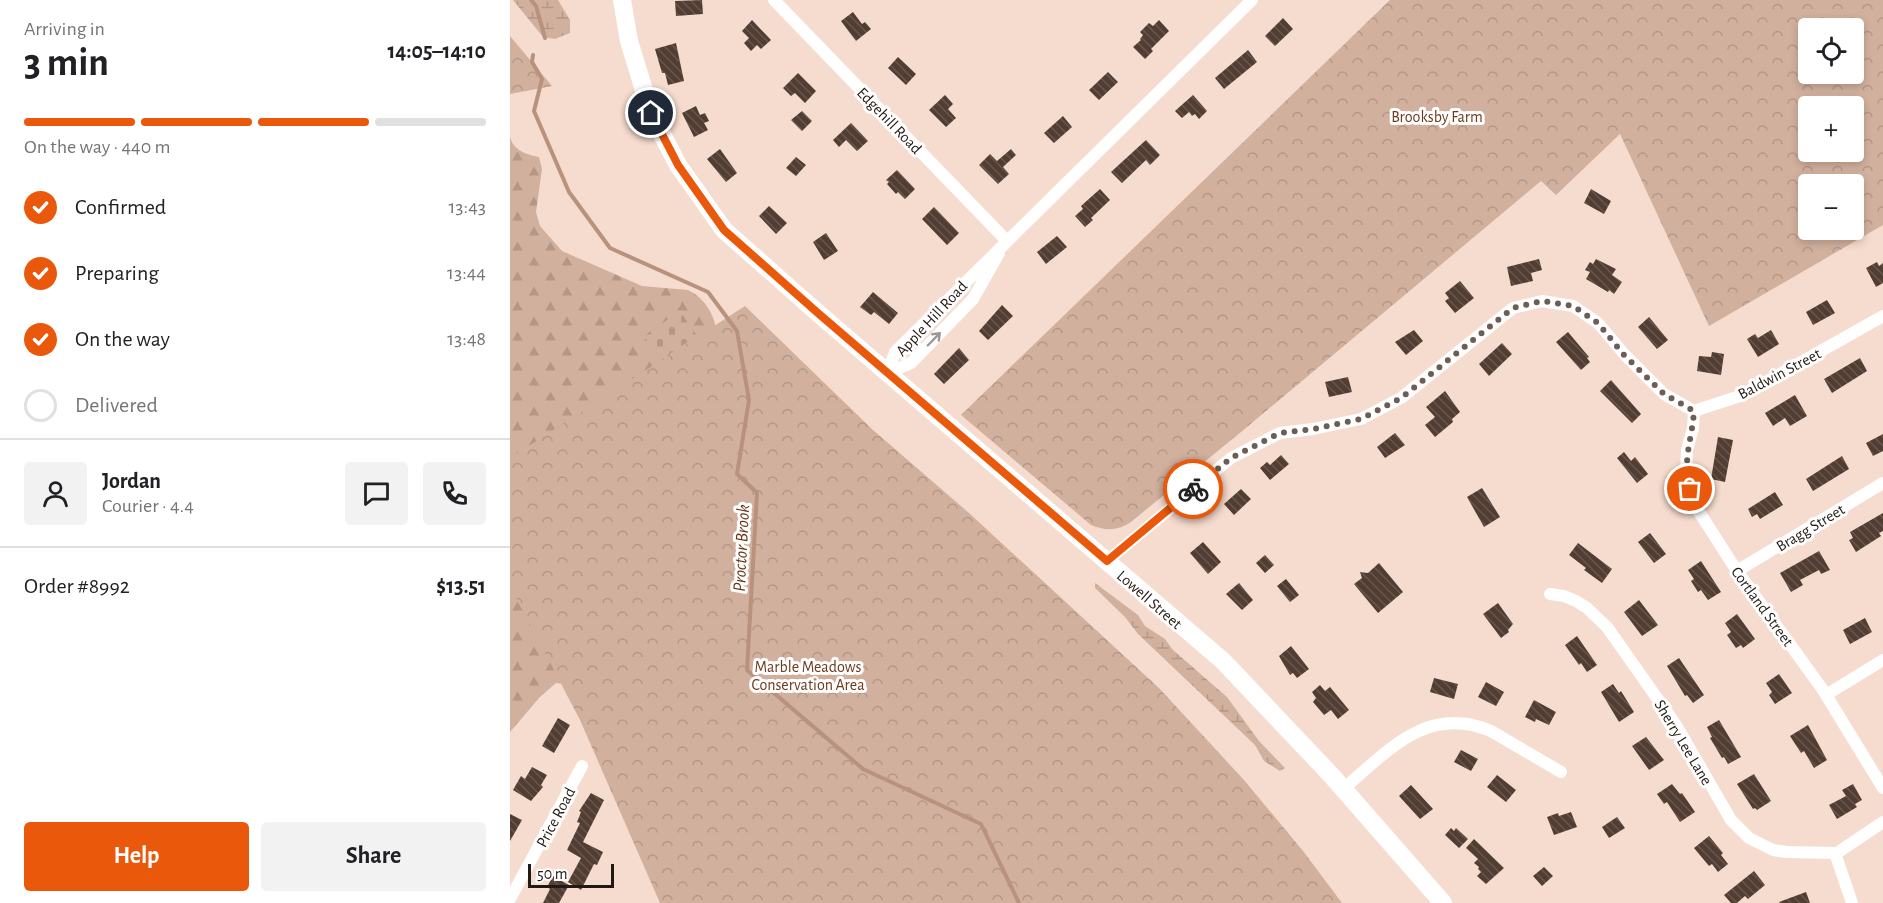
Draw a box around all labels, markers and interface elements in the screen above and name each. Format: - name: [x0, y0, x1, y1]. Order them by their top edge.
- map controls: [1798, 18, 1864, 240]
- button: locate: [1798, 18, 1864, 84]
- text: Arriving in: [24, 19, 105, 39]
- text: 14:05–14:10: [387, 40, 486, 62]
- text: 3 min: [24, 44, 109, 83]
- street label: Edgehill Road: [854, 84, 925, 157]
- pin: [625, 87, 676, 138]
- icon: home: [634, 96, 667, 129]
- button: +: [1798, 96, 1864, 162]
- park label: Brooksby Farm: [1391, 109, 1483, 126]
- text: On the way · 440 m: [24, 137, 171, 157]
- button: −: [1798, 174, 1864, 240]
- icon: check: [24, 191, 57, 224]
- text: Confirmed: [75, 196, 166, 218]
- text: 13:43: [448, 197, 486, 217]
- icon: check: [24, 257, 57, 290]
- text: Preparing: [75, 262, 159, 284]
- text: 13:44: [447, 263, 486, 283]
- street label: Apple Hill Road: [893, 278, 970, 359]
- icon: check: [24, 323, 57, 356]
- text: On the way: [75, 328, 170, 350]
- text: 13:48: [447, 329, 486, 349]
- one-way arrow: [927, 331, 942, 346]
- street label: Baldwin Street: [1735, 345, 1824, 402]
- text: Delivered: [75, 394, 158, 416]
- courier: [1163, 459, 1223, 519]
- button: person: [24, 462, 87, 525]
- button: chat: [345, 462, 408, 525]
- button: phone: [423, 462, 486, 525]
- pin: [1664, 463, 1715, 514]
- text: Jordan: [102, 470, 161, 492]
- icon: bag: [1673, 472, 1706, 505]
- icon: bike: [1177, 473, 1210, 506]
- text: Courier · 4.4: [102, 496, 194, 516]
- street label: Bragg Street: [1774, 501, 1848, 554]
- water label: Proctor Brook: [731, 504, 753, 592]
- street label: Cortland Street: [1728, 564, 1796, 649]
- street label: Lowell Street: [1114, 567, 1185, 632]
- text: Order #8992: [24, 575, 130, 597]
- text: $13.51: [436, 575, 486, 597]
- park label: Marble Meadows Conservation Area: [751, 659, 865, 693]
- street label: Sherry Lee Lane: [1651, 697, 1715, 788]
- street label: Price Road: [534, 785, 578, 850]
- button: Help: [24, 822, 249, 891]
- button: Share: [261, 822, 486, 891]
- scale bar: [528, 861, 614, 888]
- text: 50 m: [537, 866, 568, 882]

